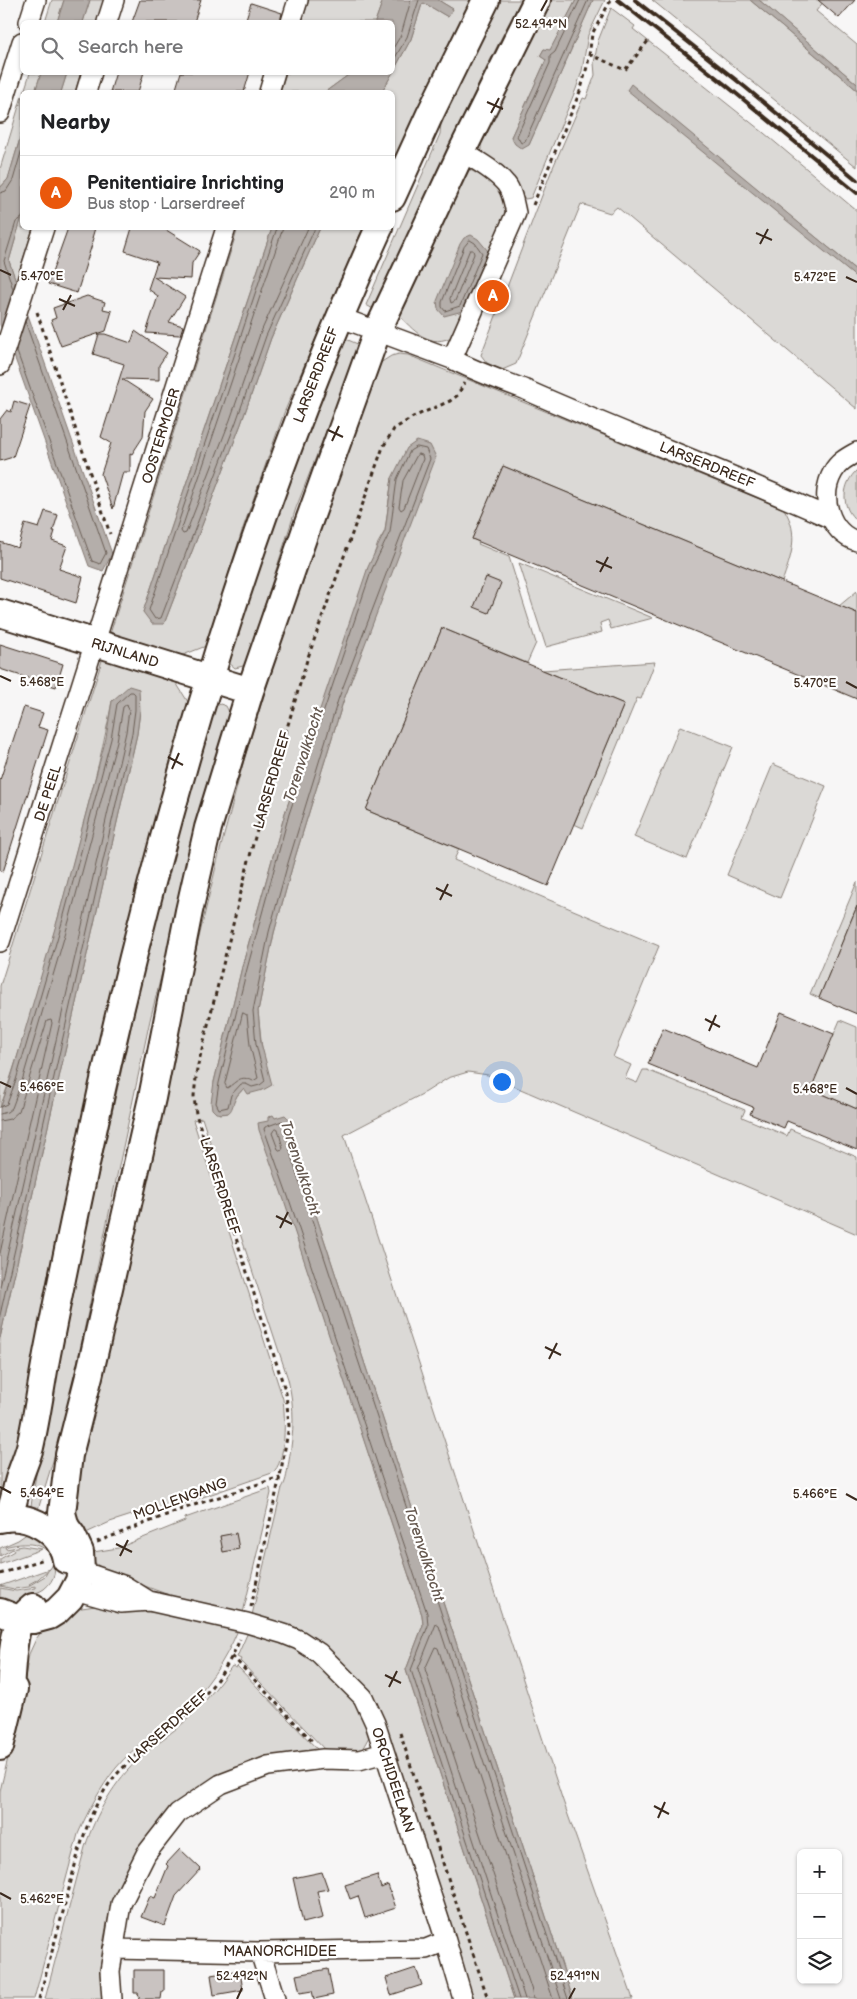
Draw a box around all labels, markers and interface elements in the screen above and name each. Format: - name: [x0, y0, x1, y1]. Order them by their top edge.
- text: 52.494°N: [515, 17, 567, 32]
- search box: [20, 20, 395, 75]
- icon: search: [38, 34, 66, 62]
- text: Search here: [78, 36, 183, 59]
- text: Nearby: [40, 110, 110, 135]
- text: Penitentiaire Inrichting: [87, 172, 284, 195]
- text: A: [51, 184, 61, 203]
- text: 290 m: [329, 184, 375, 203]
- text: Bus stop · Larserdreef: [87, 195, 245, 214]
- text: 5.470°E: [21, 269, 64, 284]
- text: 5.472°E: [794, 270, 836, 285]
- pin: A: [477, 277, 509, 315]
- street label: LARSERDREEF: [290, 324, 342, 425]
- street label: OOSTERMOER: [138, 386, 184, 486]
- street label: LARSERDREEF: [657, 438, 758, 492]
- street label: RIJNLAND: [89, 635, 161, 671]
- text: 5.468°E: [20, 675, 64, 690]
- text: 5.470°E: [794, 676, 837, 691]
- water label: Torenvalktocht: [280, 705, 328, 805]
- street label: LARSERDREEF: [250, 728, 294, 831]
- street label: DE PEEL: [31, 763, 65, 823]
- your location: [489, 1069, 515, 1095]
- text: 5.466°E: [20, 1080, 64, 1095]
- text: 5.468°E: [793, 1082, 837, 1097]
- water label: Torenvalktocht: [276, 1118, 324, 1218]
- street label: LARSERDREEF: [196, 1135, 244, 1237]
- street label: MOLLENGANG: [131, 1474, 230, 1524]
- text: 5.464°E: [20, 1486, 64, 1501]
- text: 5.466°E: [793, 1487, 837, 1502]
- water label: Torenvalktocht: [400, 1504, 448, 1604]
- street label: LARSERDREEF: [125, 1686, 212, 1767]
- street label: ORCHIDEELAAN: [368, 1725, 418, 1835]
- map controls: [797, 1849, 842, 1984]
- button: +: [797, 1849, 842, 1894]
- text: 5.462°E: [20, 1892, 64, 1907]
- button: −: [797, 1894, 842, 1939]
- button: layers: [797, 1939, 842, 1984]
- street label: MAANORCHIDEE: [223, 1943, 337, 1960]
- text: 52.492°N: [216, 1969, 268, 1984]
- text: 52.491°N: [550, 1969, 600, 1984]

